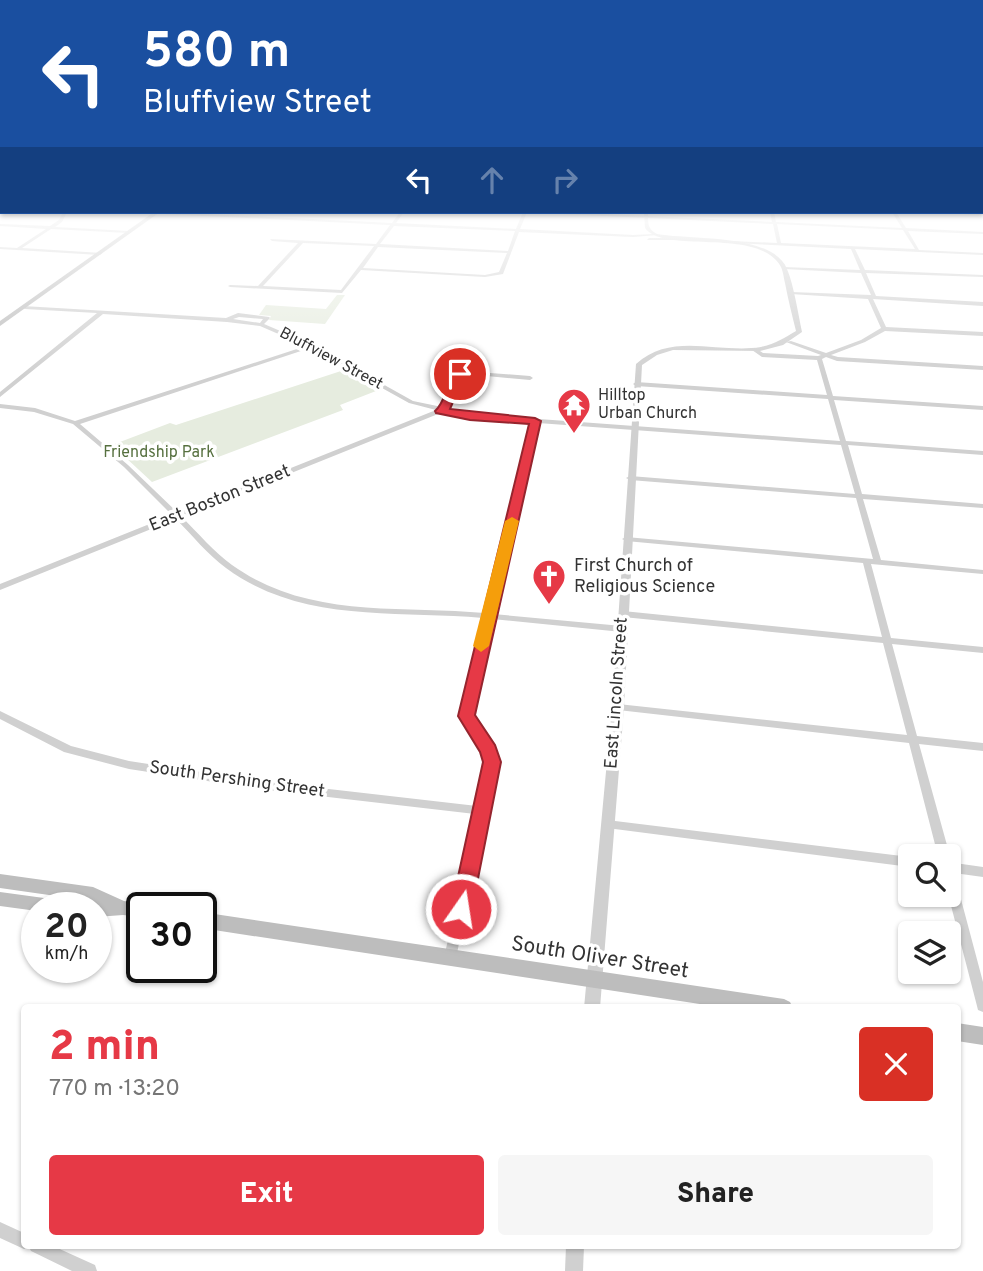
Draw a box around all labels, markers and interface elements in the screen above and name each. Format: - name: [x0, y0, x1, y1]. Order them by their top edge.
- text: 580 m: [143, 23, 290, 85]
- icon: left: [28, 28, 119, 119]
- text: Bluffview Street: [143, 84, 372, 124]
- icon: left: [400, 161, 438, 199]
- icon: ahead: [473, 161, 511, 199]
- icon: right: [546, 161, 584, 199]
- street label: Bluffview Street: [276, 323, 386, 395]
- pin: [430, 344, 490, 404]
- icon: arrive: [441, 355, 479, 393]
- temple icon: Hilltop Urban Church: [555, 386, 593, 435]
- place label: Hilltop Urban Church: [598, 386, 697, 424]
- park label: Friendship Park: [103, 443, 215, 463]
- street label: East Boston Street: [146, 460, 294, 538]
- place label: First Church of Religious Science: [574, 555, 715, 599]
- church icon: First Church of Religious Science: [530, 557, 568, 606]
- street label: East Lincoln Street: [600, 616, 634, 770]
- street label: South Pershing Street: [148, 756, 326, 804]
- map controls: [898, 844, 961, 984]
- button: search: [898, 844, 961, 907]
- position arrow: [424, 872, 498, 946]
- speed limit sign: 30: [126, 892, 217, 983]
- text: 20: [44, 906, 89, 950]
- button: layers: [898, 921, 961, 984]
- street label: South Oliver Street: [509, 931, 691, 985]
- text: km/h: [45, 943, 88, 966]
- text: 2 min: [49, 1022, 160, 1075]
- button: close: [859, 1027, 933, 1101]
- text: 770 m · 13:20: [49, 1075, 180, 1104]
- button: Exit: [49, 1155, 484, 1235]
- button: Share: [498, 1155, 933, 1235]

